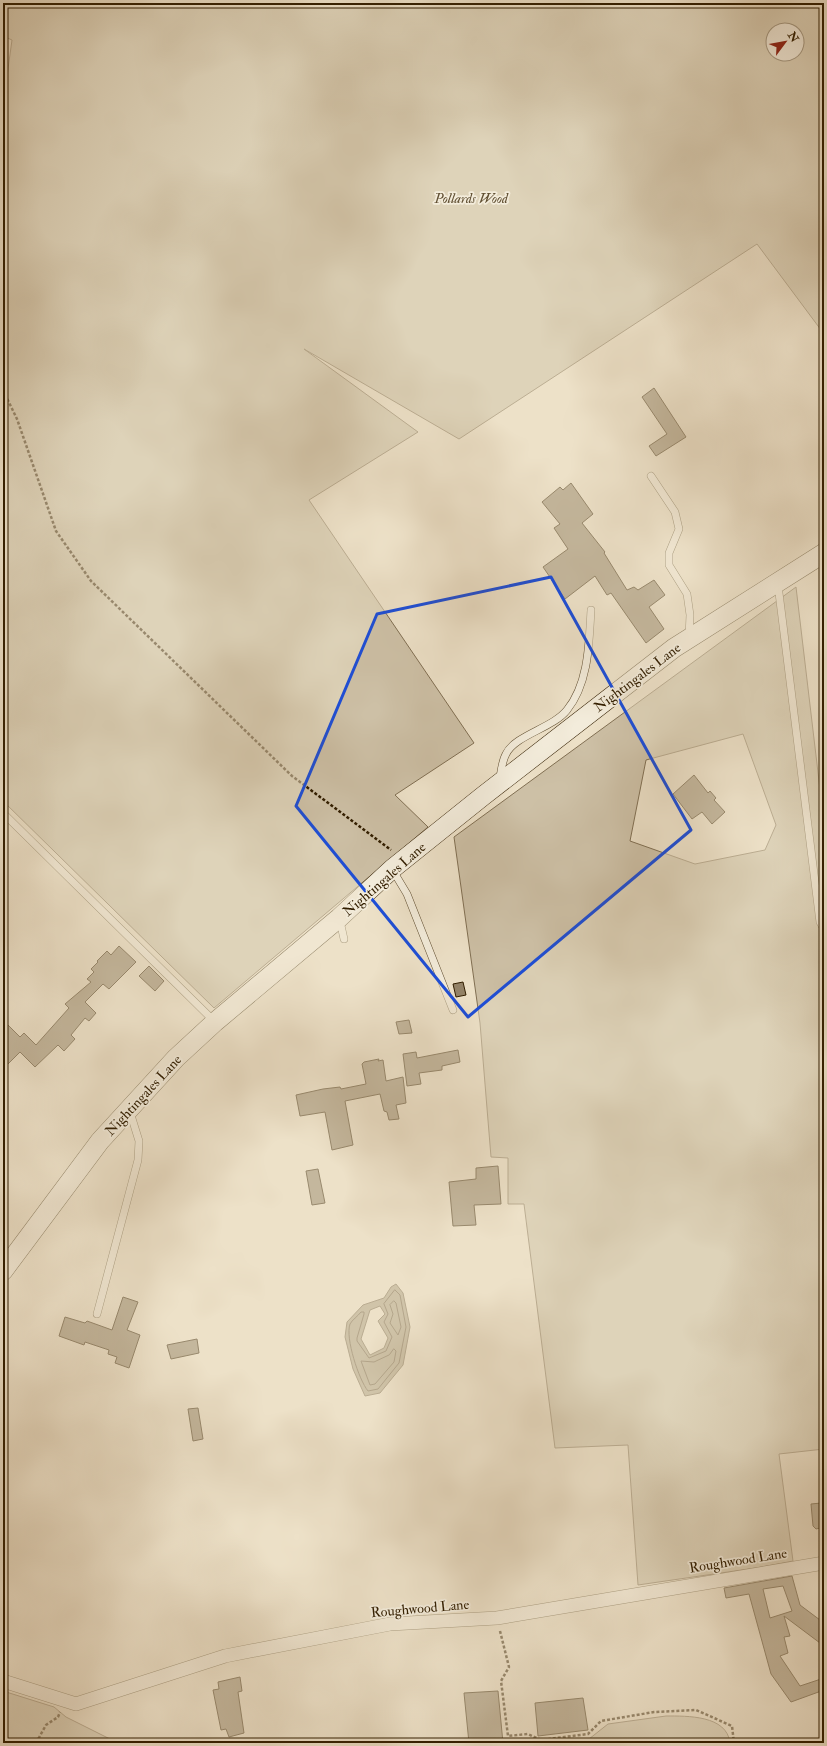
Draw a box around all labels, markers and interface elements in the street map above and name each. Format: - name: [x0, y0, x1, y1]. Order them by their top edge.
- north arrow: [765, 22, 805, 62]
- text: N: [784, 28, 802, 46]
- park label: Pollards Wood: [433, 190, 509, 207]
- street label: Nightingales Lane: [590, 639, 684, 716]
- street label: Nightingales Lane: [339, 839, 429, 920]
- street label: Nightingales Lane: [101, 1051, 185, 1139]
- street label: Roughwood Lane: [688, 1544, 788, 1577]
- street label: Roughwood Lane: [370, 1596, 470, 1621]

